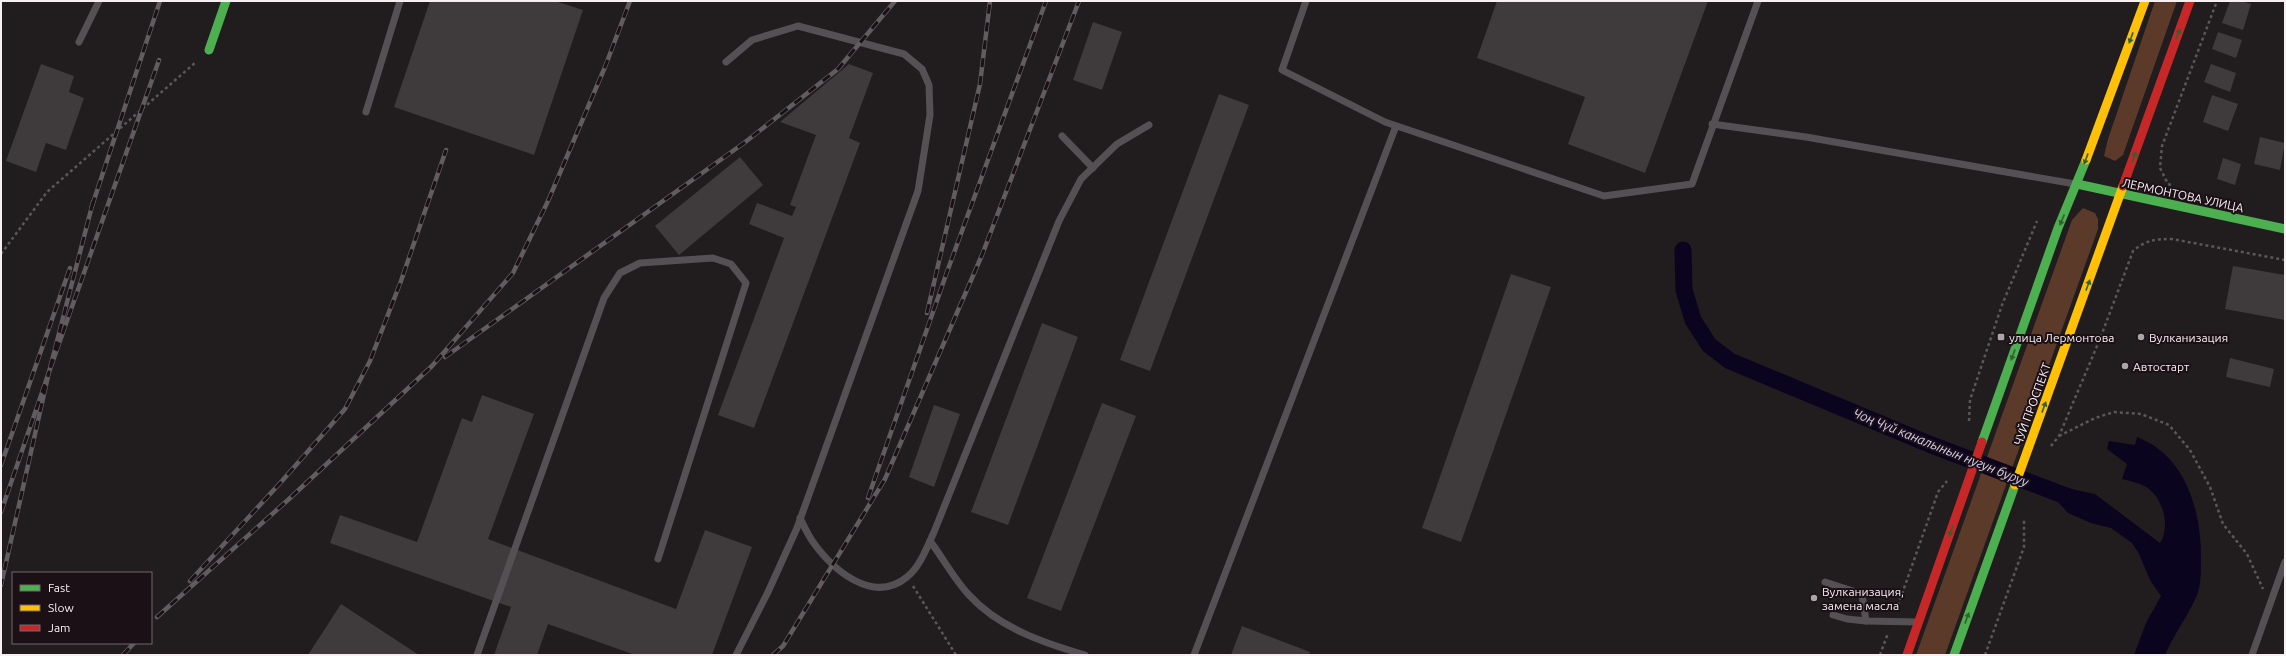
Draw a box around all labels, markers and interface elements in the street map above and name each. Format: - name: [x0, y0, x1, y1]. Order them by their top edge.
- one-way arrow: [2175, 28, 2181, 40]
- one-way arrow: [2128, 32, 2134, 44]
- one-way arrow: [2131, 150, 2137, 162]
- one-way arrow: [2082, 154, 2088, 166]
- street label: ЛЕРМОНТОВА УЛИЦА: [2121, 176, 2245, 214]
- one-way arrow: [2058, 214, 2064, 226]
- one-way arrow: [2086, 279, 2092, 291]
- place label: улица Лермонтова: [2009, 331, 2114, 344]
- place label: Вулканизация: [2149, 331, 2228, 344]
- marker: улица Лермонтова: [1996, 332, 2006, 342]
- marker: Вулканизация: [2136, 332, 2146, 342]
- one-way arrow: [2010, 350, 2016, 362]
- place label: Автостарт: [2133, 360, 2190, 373]
- street label: ЧУЙ ПРОСПЕКТ: [2011, 361, 2053, 447]
- marker: Автостарт: [2120, 361, 2130, 371]
- one-way arrow: [2041, 401, 2047, 413]
- water label: Чоң Чүй каналынын нугун буруу: [1851, 405, 2031, 489]
- one-way arrow: [1948, 526, 1954, 538]
- legend: [12, 572, 152, 644]
- text: Fast: [48, 581, 70, 594]
- place label: Вулканизация, замена масла: [1822, 585, 1904, 612]
- marker: Вулканизация, замена масла: [1809, 593, 1819, 603]
- text: Slow: [48, 601, 74, 614]
- one-way arrow: [1964, 612, 1970, 624]
- text: Jam: [48, 621, 70, 634]

